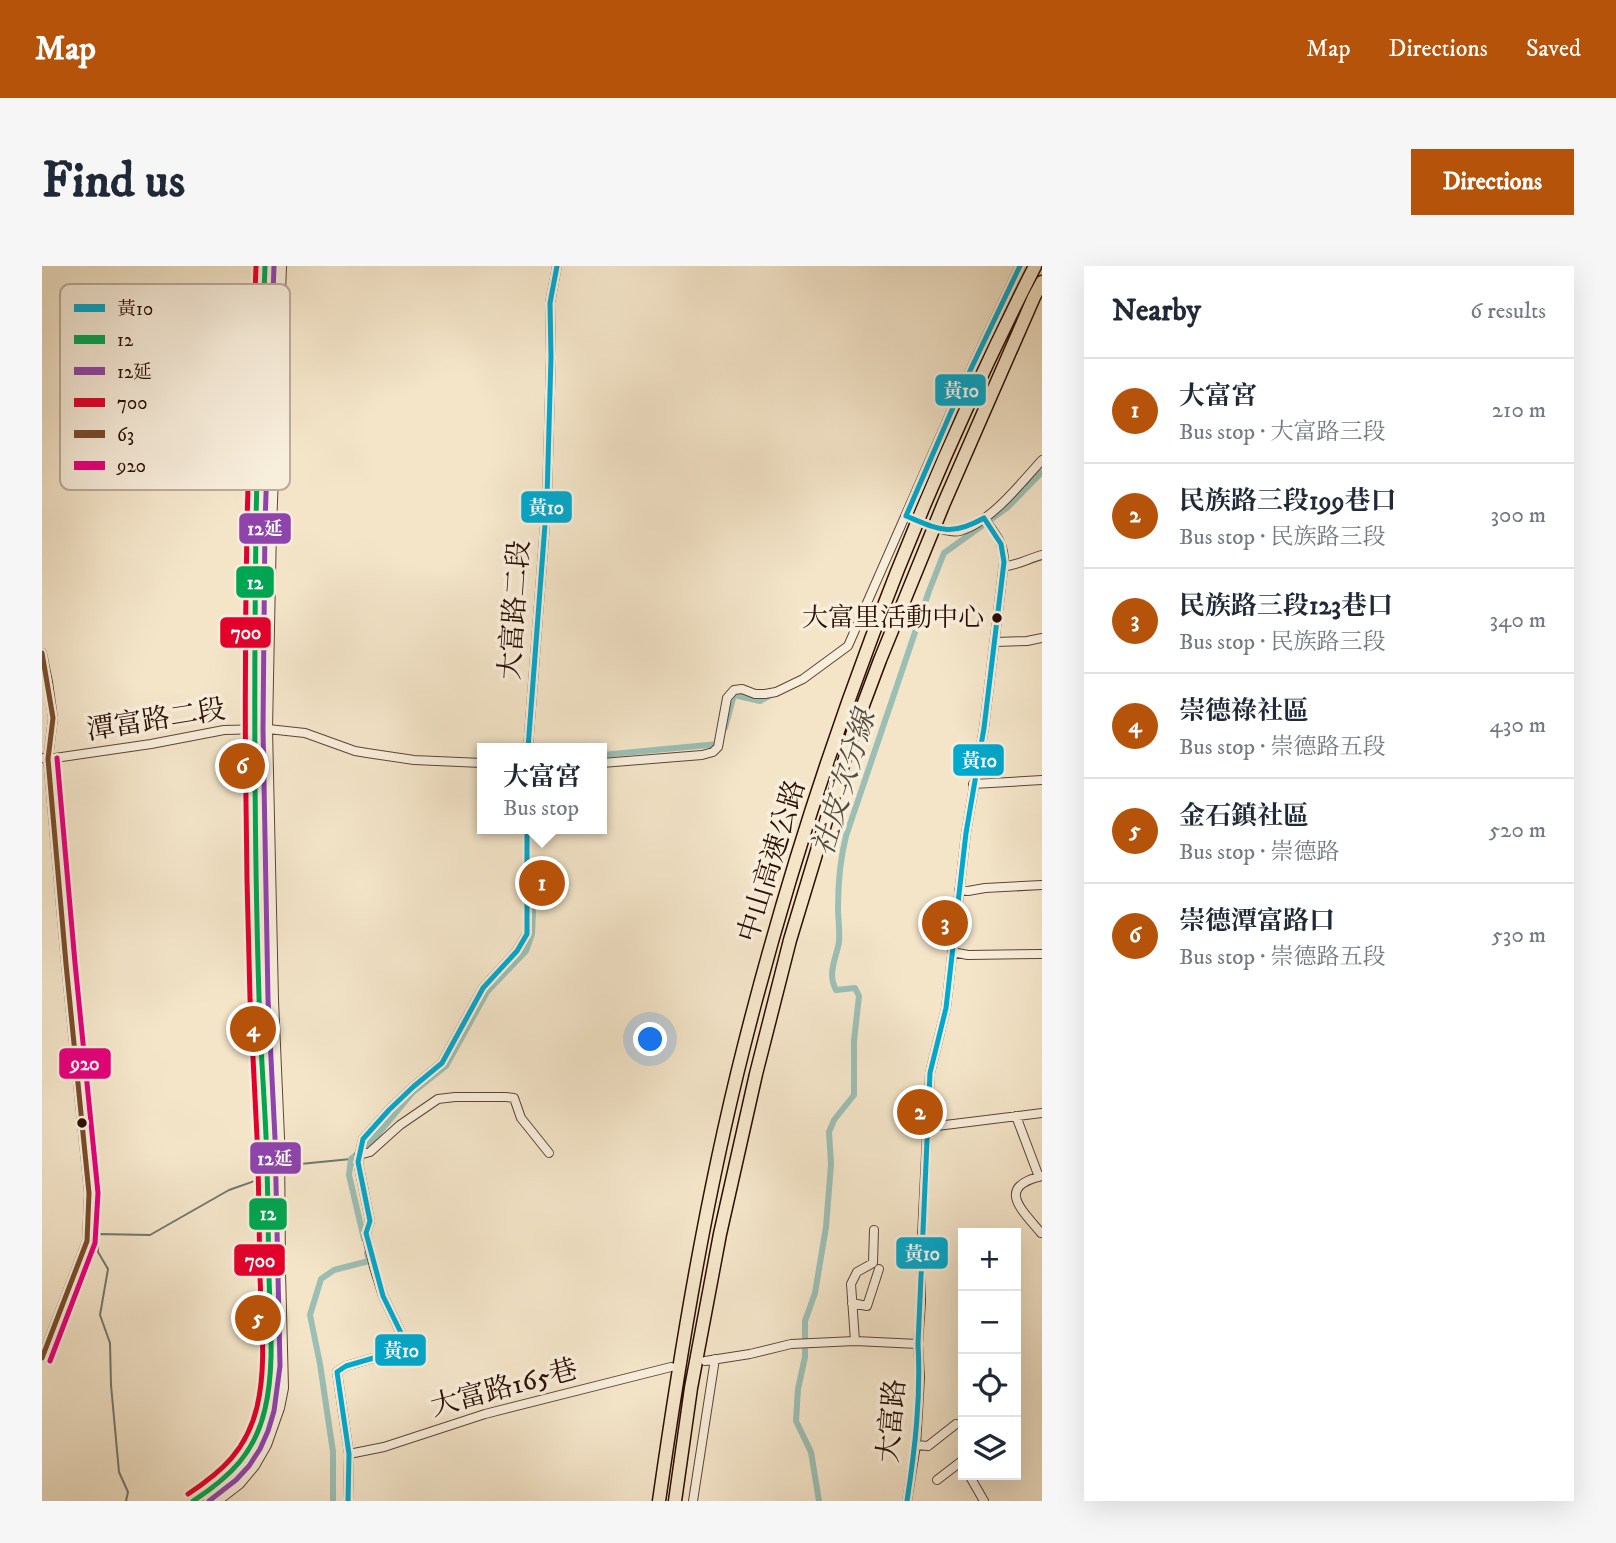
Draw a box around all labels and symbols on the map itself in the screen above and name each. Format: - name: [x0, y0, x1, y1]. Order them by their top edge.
- legend: [60, 284, 290, 490]
- text: 黃10: [117, 298, 153, 321]
- text: 12: [117, 329, 134, 352]
- text: 12延: [117, 361, 152, 384]
- line badge: 黃10: [934, 373, 987, 407]
- text: 黃10: [943, 380, 979, 403]
- text: 700: [117, 392, 147, 415]
- text: 63: [117, 424, 134, 447]
- text: 920: [116, 455, 146, 478]
- line badge: 黃10: [520, 490, 573, 524]
- text: 黃10: [528, 497, 564, 520]
- line badge: 12延: [238, 512, 292, 545]
- text: 12延: [247, 518, 283, 541]
- street label: 大富路二段: [493, 539, 537, 681]
- line badge: 12: [235, 565, 275, 599]
- text: 12: [247, 572, 264, 595]
- place label: 大富里活動中心: [802, 602, 984, 635]
- marker: 大富里活動中心: [990, 611, 1004, 625]
- line badge: 700: [219, 616, 272, 649]
- text: 700: [231, 622, 261, 645]
- street label: 潭富路二段: [84, 692, 228, 748]
- water label: 社皮次分線: [805, 703, 885, 860]
- pin: 6: [219, 740, 265, 792]
- line badge: 黃10: [952, 743, 1005, 777]
- text: 黃10: [961, 750, 997, 773]
- street label: 中山高速公路: [731, 776, 813, 946]
- pin: 1: [519, 857, 565, 909]
- pin: 3: [922, 897, 968, 949]
- pin: 4: [230, 1003, 276, 1055]
- your location: [633, 1022, 667, 1056]
- line badge: 920: [58, 1047, 112, 1080]
- text: 920: [68, 1053, 100, 1076]
- pin: 2: [897, 1086, 943, 1138]
- unlabelled marker: [75, 1116, 89, 1130]
- line badge: 12延: [249, 1141, 302, 1175]
- text: 12延: [257, 1148, 293, 1171]
- line badge: 12: [248, 1197, 288, 1231]
- text: 12: [260, 1203, 277, 1226]
- line badge: 黃10: [895, 1236, 949, 1270]
- line badge: 700: [233, 1243, 286, 1277]
- text: 黃10: [904, 1243, 940, 1266]
- text: 700: [245, 1250, 275, 1273]
- pin: 5: [235, 1292, 281, 1344]
- line badge: 黃10: [374, 1333, 427, 1367]
- text: 黃10: [383, 1340, 419, 1363]
- street label: 大富路165巷: [427, 1352, 581, 1424]
- street label: 大富路: [871, 1378, 913, 1464]

